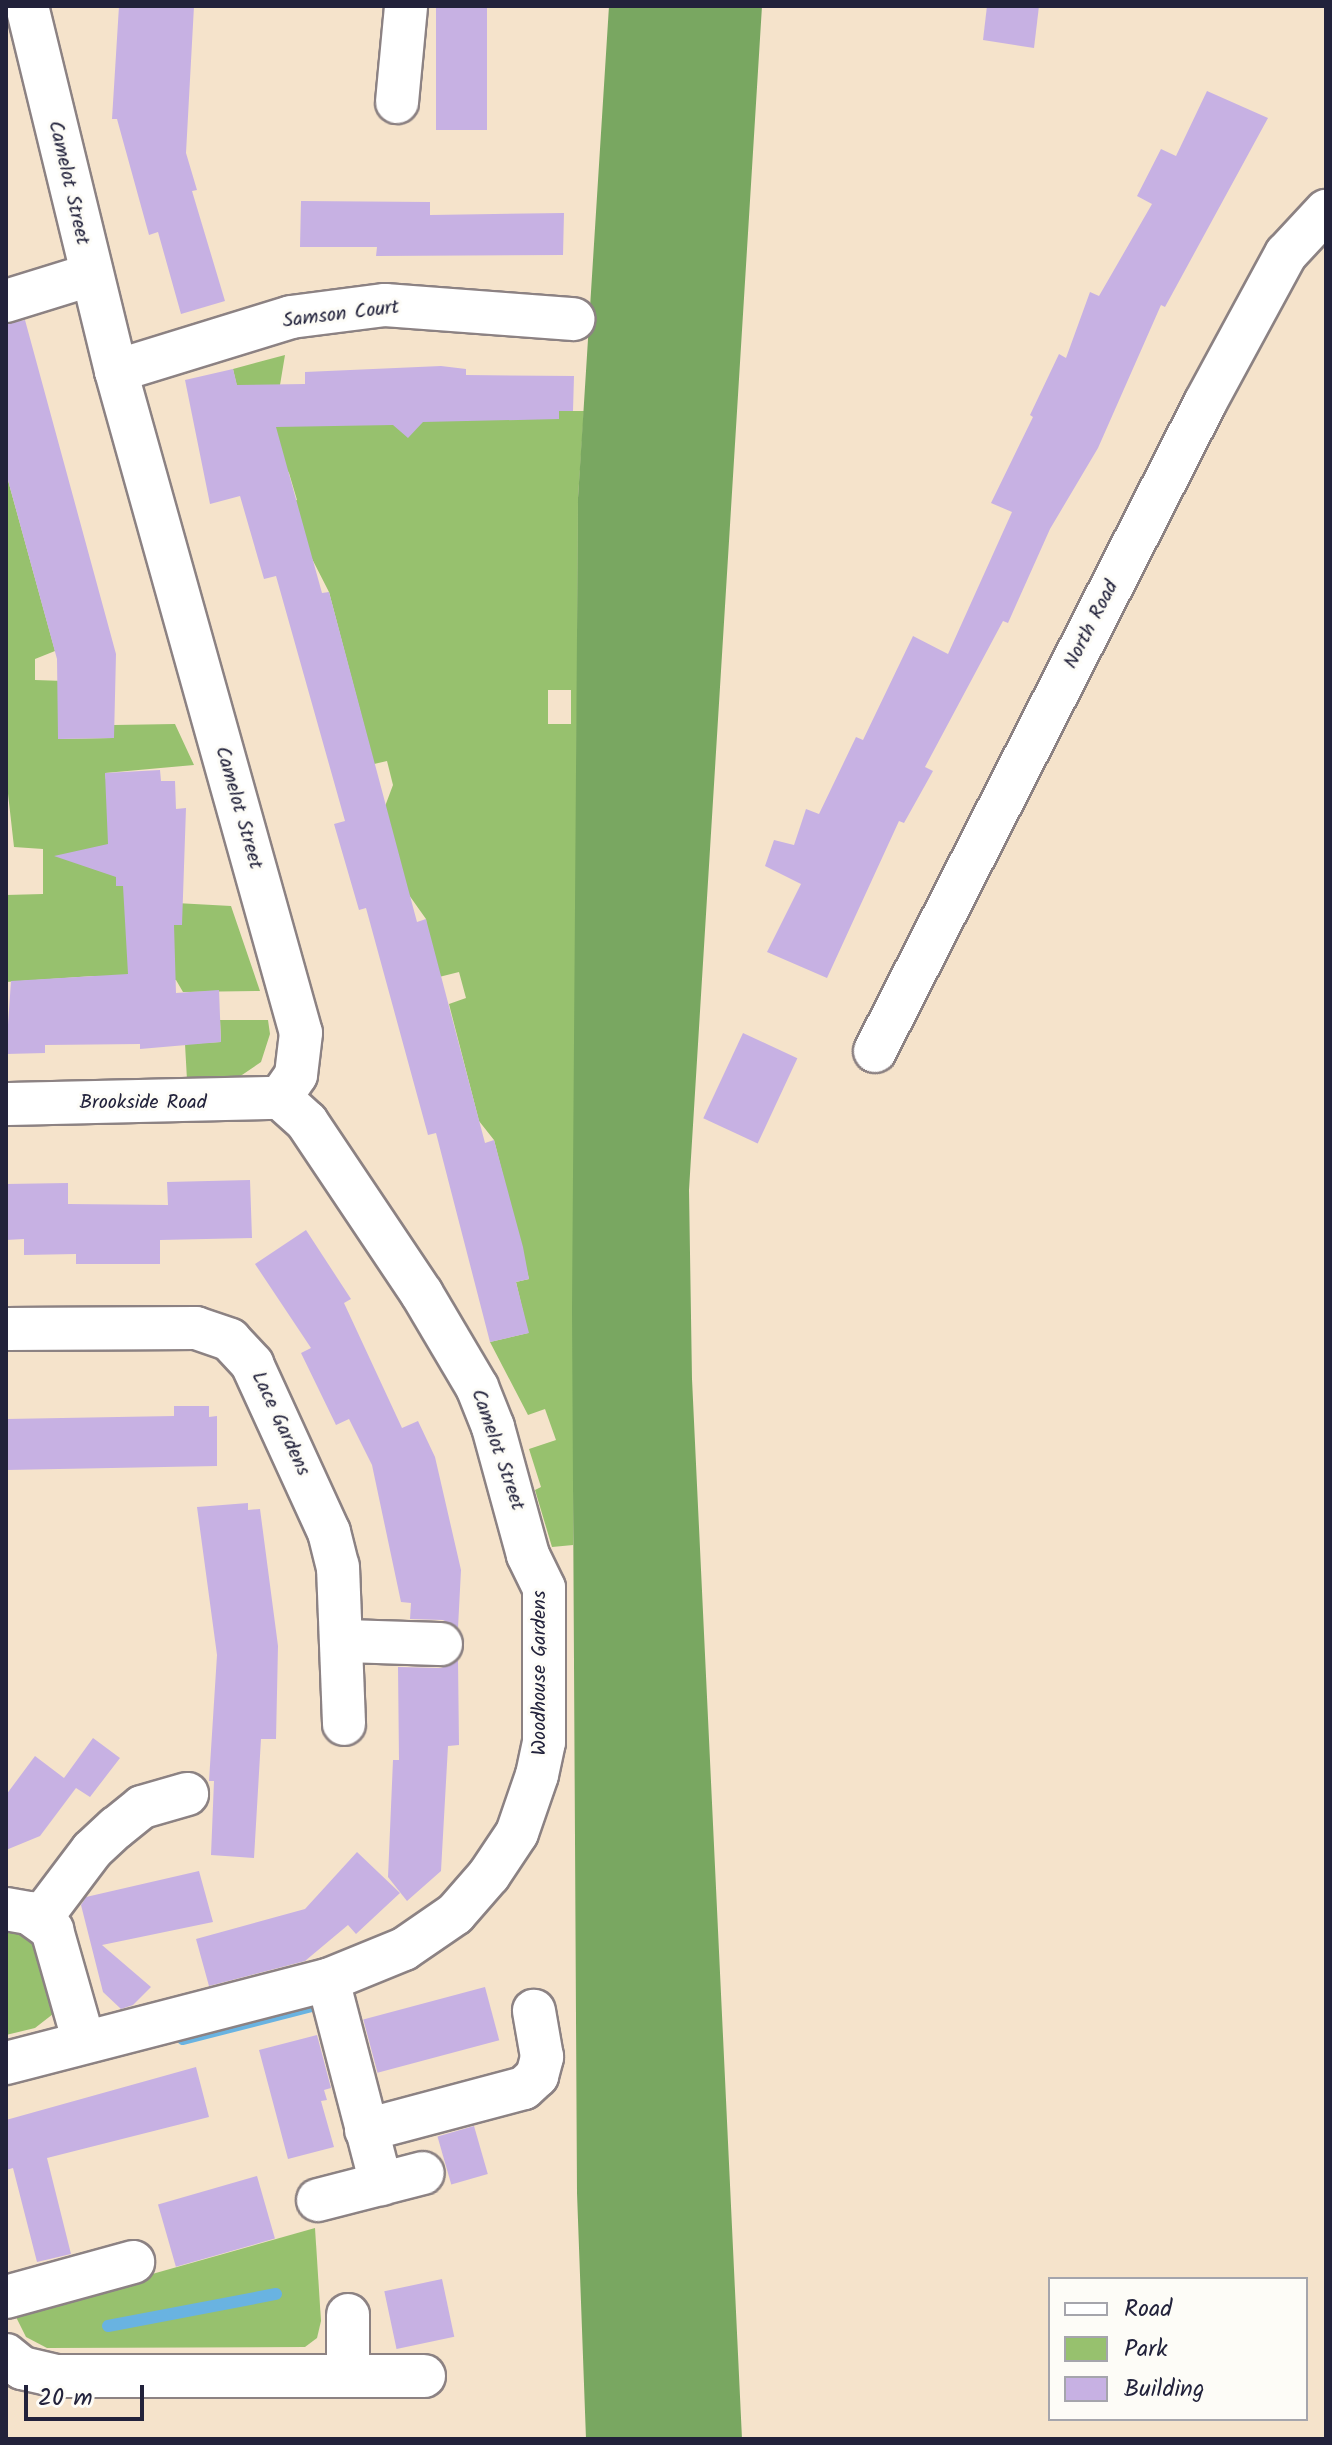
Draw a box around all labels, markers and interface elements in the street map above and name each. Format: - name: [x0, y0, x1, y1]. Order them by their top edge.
- street label: Camelot Street: [42, 119, 94, 247]
- street label: Samson Court: [281, 296, 401, 334]
- street label: North Road: [1060, 577, 1124, 673]
- street label: Camelot Street: [209, 744, 267, 872]
- street label: Brookside Road: [79, 1091, 207, 1115]
- street label: Lace Gardens: [245, 1368, 315, 1480]
- street label: Camelot Street: [465, 1386, 529, 1514]
- street label: Woodhouse Gardens: [528, 1590, 552, 1756]
- legend: [1048, 2277, 1308, 2421]
- text: Road: [1124, 2290, 1172, 2329]
- text: Park: [1124, 2330, 1168, 2369]
- scale bar: [28, 2369, 148, 2419]
- text: Building: [1124, 2370, 1204, 2409]
- text: 20 m: [38, 2379, 93, 2418]

